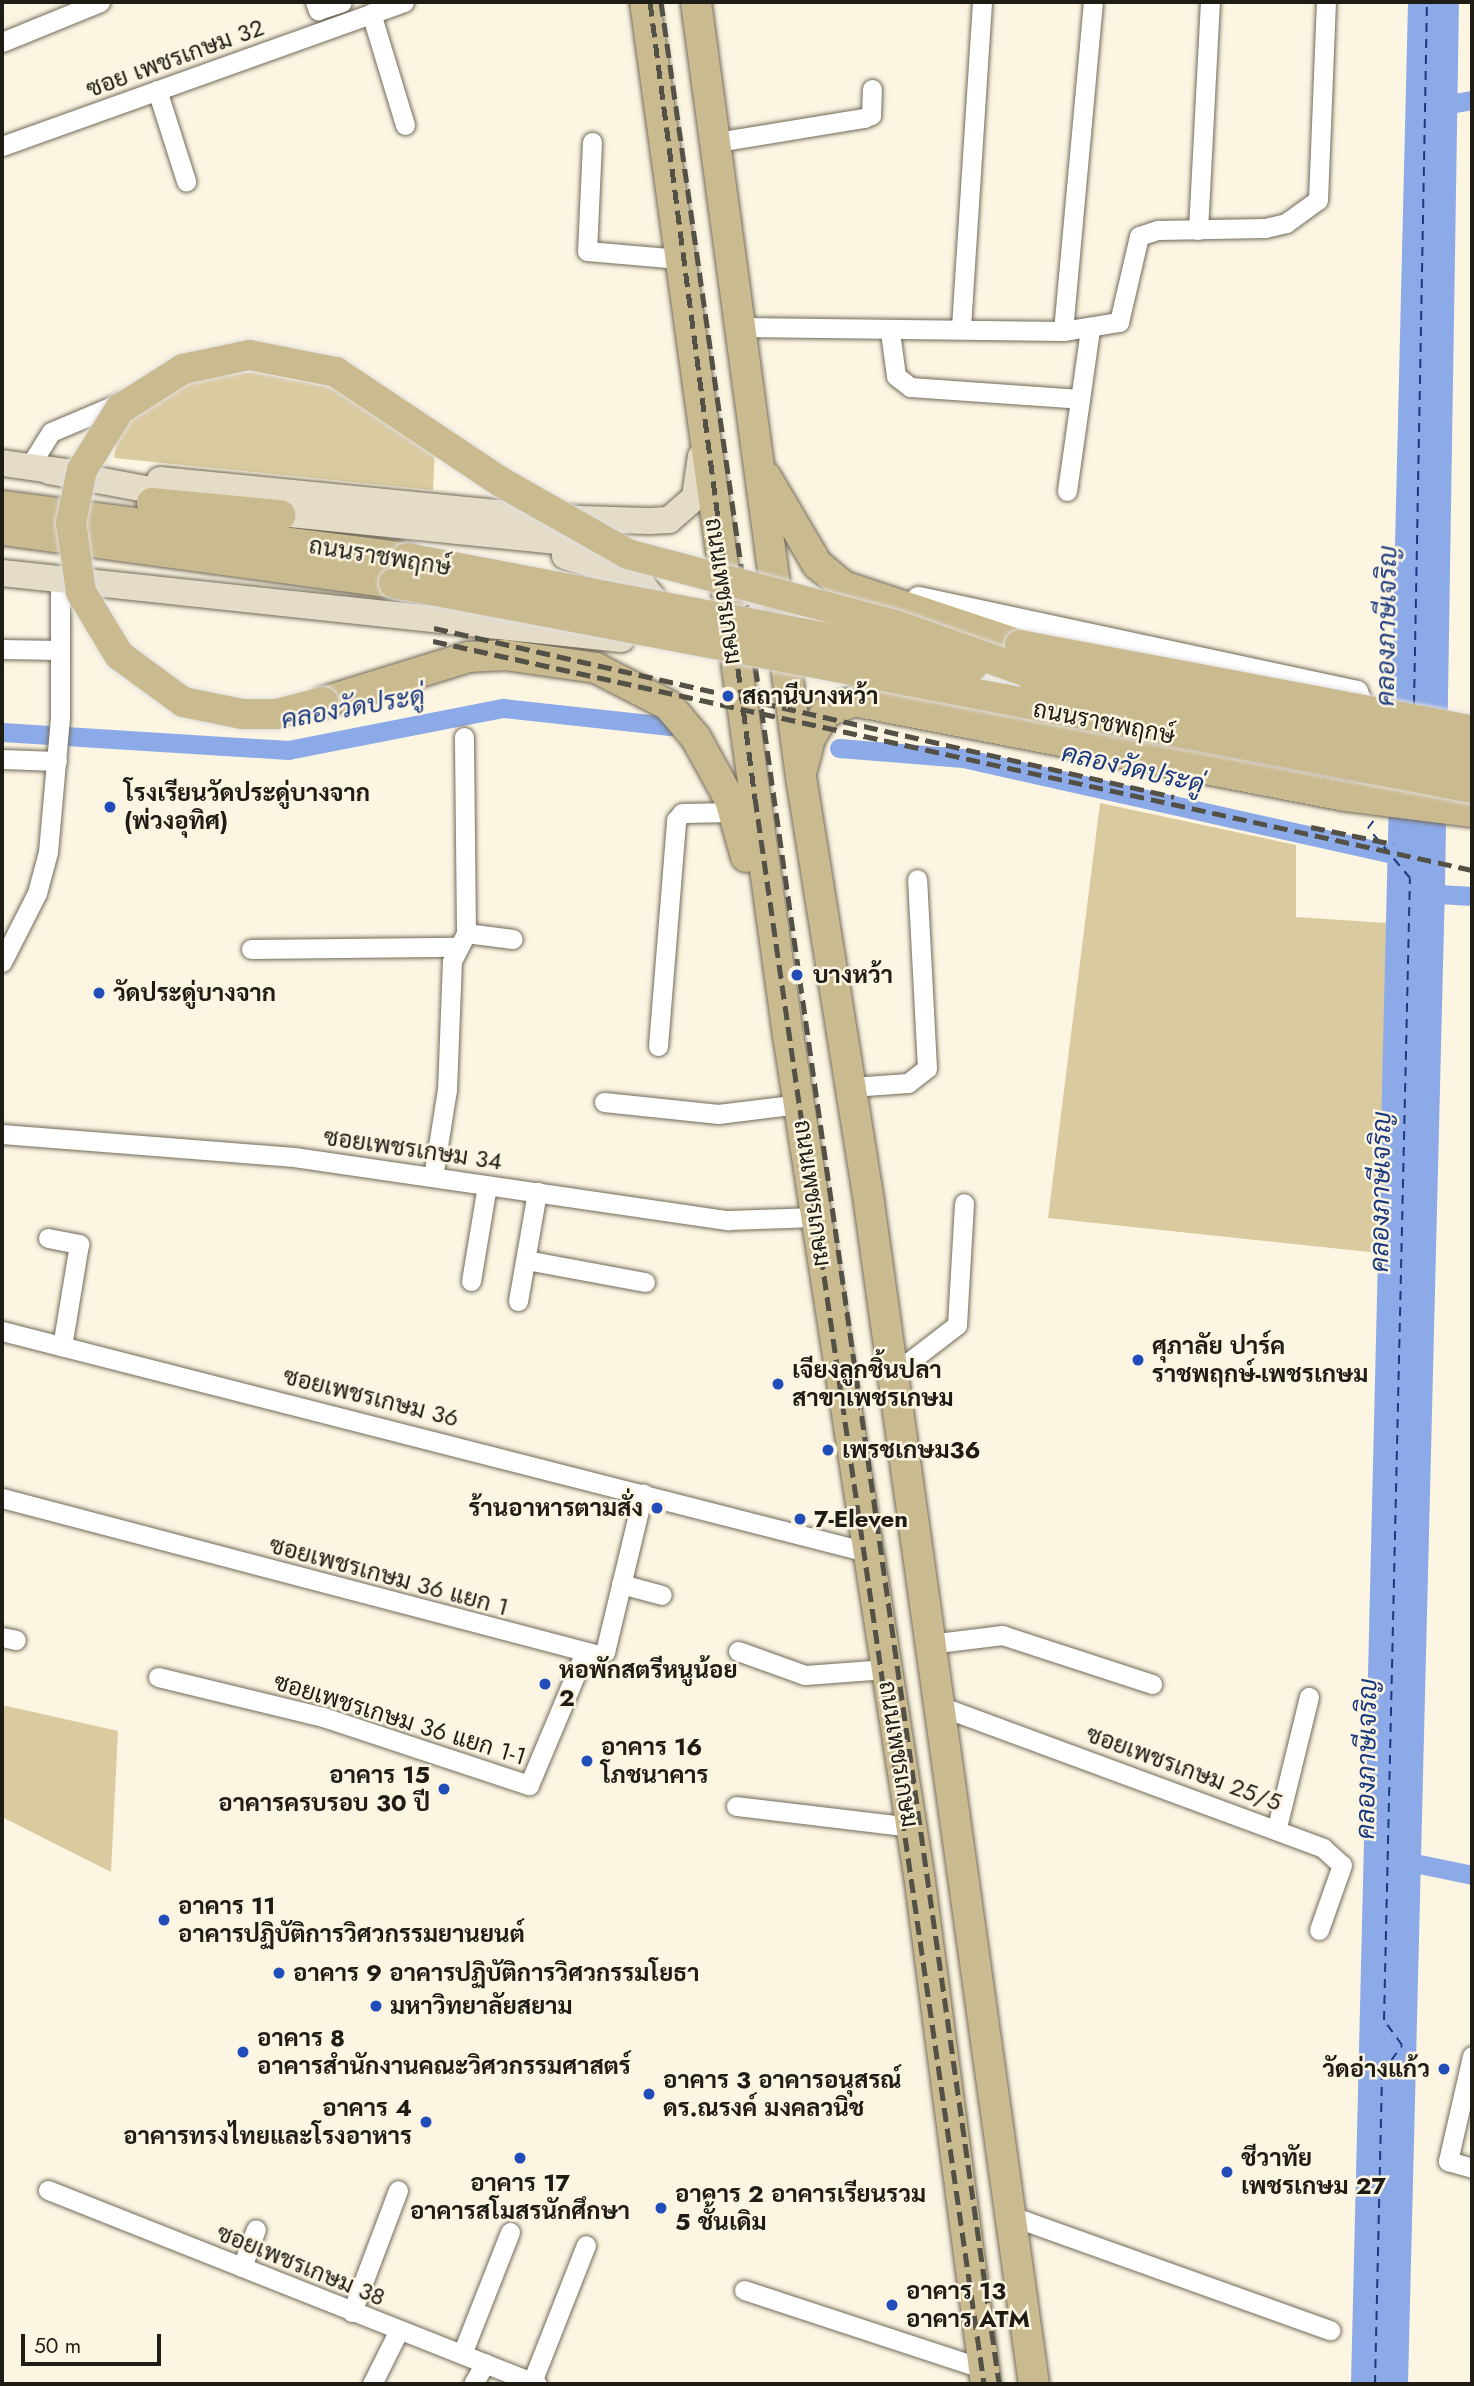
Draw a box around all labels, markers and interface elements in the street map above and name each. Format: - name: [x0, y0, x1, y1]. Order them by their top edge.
- street label: ซอย เพชรเกษม 32: [82, 13, 268, 103]
- street label: ถนนเพชรเกษม: [699, 516, 749, 666]
- street label: ถนนราชพฤกษ์: [307, 531, 453, 581]
- water label: คลองภาษีเจริญ: [1370, 545, 1404, 707]
- water label: คลองวัดประดู่: [279, 680, 427, 736]
- place label: สถานีบางหว้า: [742, 682, 879, 710]
- marker: สถานีบางหว้า: [720, 688, 736, 704]
- street label: ถนนราชพฤกษ์: [1031, 694, 1177, 750]
- water label: คลองวัดประดู่: [1059, 737, 1207, 801]
- place label: โรงเรียนวัดประดู่บางจาก (พ่วงอุทิศ): [124, 779, 370, 835]
- marker: โรงเรียนวัดประดู่บางจาก (พ่วงอุทิศ): [102, 799, 118, 815]
- place label: บางหว้า: [813, 961, 893, 989]
- marker: บางหว้า: [787, 965, 807, 985]
- place label: วัดประดู่บางจาก: [113, 979, 276, 1007]
- marker: วัดประดู่บางจาก: [91, 985, 107, 1001]
- water label: คลองภาษีเจริญ: [1364, 1111, 1398, 1273]
- street label: ถนนเพชรเกษม: [788, 1118, 838, 1268]
- street label: ซอยเพชรเกษม 34: [322, 1122, 504, 1176]
- place label: ศุภาลัย ปาร์ค ราชพฤกษ์-เพชรเกษม: [1152, 1332, 1368, 1388]
- marker: ศุภาลัย ปาร์ค ราชพฤกษ์-เพชรเกษม: [1130, 1352, 1146, 1368]
- place label: เจียงลูกชิ้นปลา สาขาเพชรเกษม: [792, 1356, 954, 1412]
- street label: ซอยเพชรเกษม 36: [280, 1361, 462, 1433]
- marker: เจียงลูกชิ้นปลา สาขาเพชรเกษม: [770, 1376, 786, 1392]
- place label: เพรชเกษม36: [842, 1436, 981, 1464]
- marker: เพรชเกษม36: [820, 1442, 836, 1458]
- place label: ร้านอาหารตามสั่ง: [468, 1494, 643, 1522]
- marker: ร้านอาหารตามสั่ง: [649, 1500, 665, 1516]
- place label: 7-Eleven: [814, 1505, 908, 1533]
- marker: 7-Eleven: [792, 1511, 808, 1527]
- street label: ซอยเพชรเกษม 36 แยก 1: [266, 1530, 512, 1622]
- place label: หอพักสตรีหนูน้อย 2: [559, 1656, 738, 1712]
- street label: ซอยเพชรเกษม 36 แยก 1-1: [270, 1667, 530, 1771]
- marker: หอพักสตรีหนูน้อย 2: [537, 1676, 553, 1692]
- water label: คลองภาษีเจริญ: [1350, 1678, 1384, 1840]
- street label: ถนนเพชรเกษม: [873, 1679, 925, 1829]
- street label: ซอยเพชรเกษม 25/5: [1082, 1719, 1286, 1817]
- place label: อาคาร 16 โภชนาคาร: [601, 1733, 709, 1789]
- marker: อาคาร 16 โภชนาคาร: [579, 1753, 595, 1769]
- place label: อาคาร 15 อาคารครบรอบ 30 ปี: [218, 1761, 430, 1817]
- marker: อาคาร 15 อาคารครบรอบ 30 ปี: [436, 1781, 452, 1797]
- place label: อาคาร 11 อาคารปฏิบัติการวิศวกรรมยานยนต์: [178, 1892, 525, 1948]
- marker: อาคาร 11 อาคารปฏิบัติการวิศวกรรมยานยนต์: [156, 1912, 172, 1928]
- place label: อาคาร 9 อาคารปฏิบัติการวิศวกรรมโยธา: [293, 1959, 699, 1987]
- marker: อาคาร 9 อาคารปฏิบัติการวิศวกรรมโยธา: [271, 1965, 287, 1981]
- place label: มหาวิทยาลัยสยาม: [390, 1992, 573, 2020]
- marker: มหาวิทยาลัยสยาม: [368, 1998, 384, 2014]
- place label: อาคาร 8 อาคารสำนักงานคณะวิศวกรรมศาสตร์: [257, 2024, 631, 2080]
- marker: อาคาร 8 อาคารสำนักงานคณะวิศวกรรมศาสตร์: [235, 2044, 251, 2060]
- place label: วัดอ่างแก้ว: [1322, 2055, 1430, 2083]
- marker: วัดอ่างแก้ว: [1436, 2061, 1452, 2077]
- place label: อาคาร 3 อาคารอนุสรณ์ ดร.ณรงค์ มงคลวนิช: [663, 2066, 902, 2122]
- marker: อาคาร 3 อาคารอนุสรณ์ ดร.ณรงค์ มงคลวนิช: [641, 2086, 657, 2102]
- place label: อาคาร 4 อาคารทรงไทยและโรงอาหาร: [123, 2094, 412, 2150]
- marker: อาคาร 4 อาคารทรงไทยและโรงอาหาร: [418, 2114, 434, 2130]
- place label: ชีวาทัย เพชรเกษม 27: [1241, 2144, 1386, 2200]
- marker: อาคาร 17 อาคารสโมสรนักศึกษา: [512, 2150, 528, 2166]
- marker: ชีวาทัย เพชรเกษม 27: [1219, 2164, 1235, 2180]
- place label: อาคาร 17 อาคารสโมสรนักศึกษา: [410, 2169, 630, 2225]
- place label: อาคาร 2 อาคารเรียนรวม 5 ชั้นเดิม: [675, 2180, 926, 2236]
- marker: อาคาร 2 อาคารเรียนรวม 5 ชั้นเดิม: [653, 2200, 669, 2216]
- street label: ซอยเพชรเกษม 38: [213, 2218, 389, 2312]
- place label: อาคาร 13 อาคาร ATM: [906, 2277, 1030, 2333]
- marker: อาคาร 13 อาคาร ATM: [884, 2297, 900, 2313]
- scale bar: [24, 2320, 164, 2364]
- text: 50 m: [34, 2331, 81, 2361]

